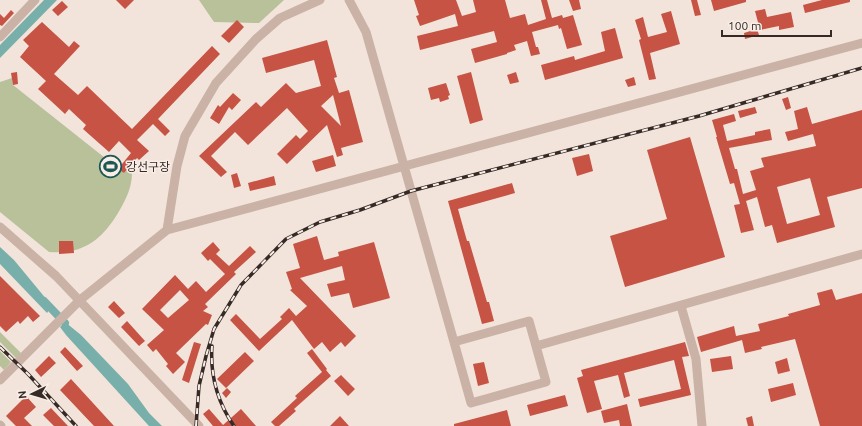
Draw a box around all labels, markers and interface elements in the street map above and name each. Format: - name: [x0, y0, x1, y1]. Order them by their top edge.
- scale bar: [722, 12, 831, 38]
- text: 100 m: [728, 19, 761, 32]
- sports icon: 강선구장: [98, 153, 124, 179]
- place label: 강선구장: [126, 160, 170, 173]
- north arrow: [12, 374, 52, 414]
- text: N: [16, 390, 28, 399]

